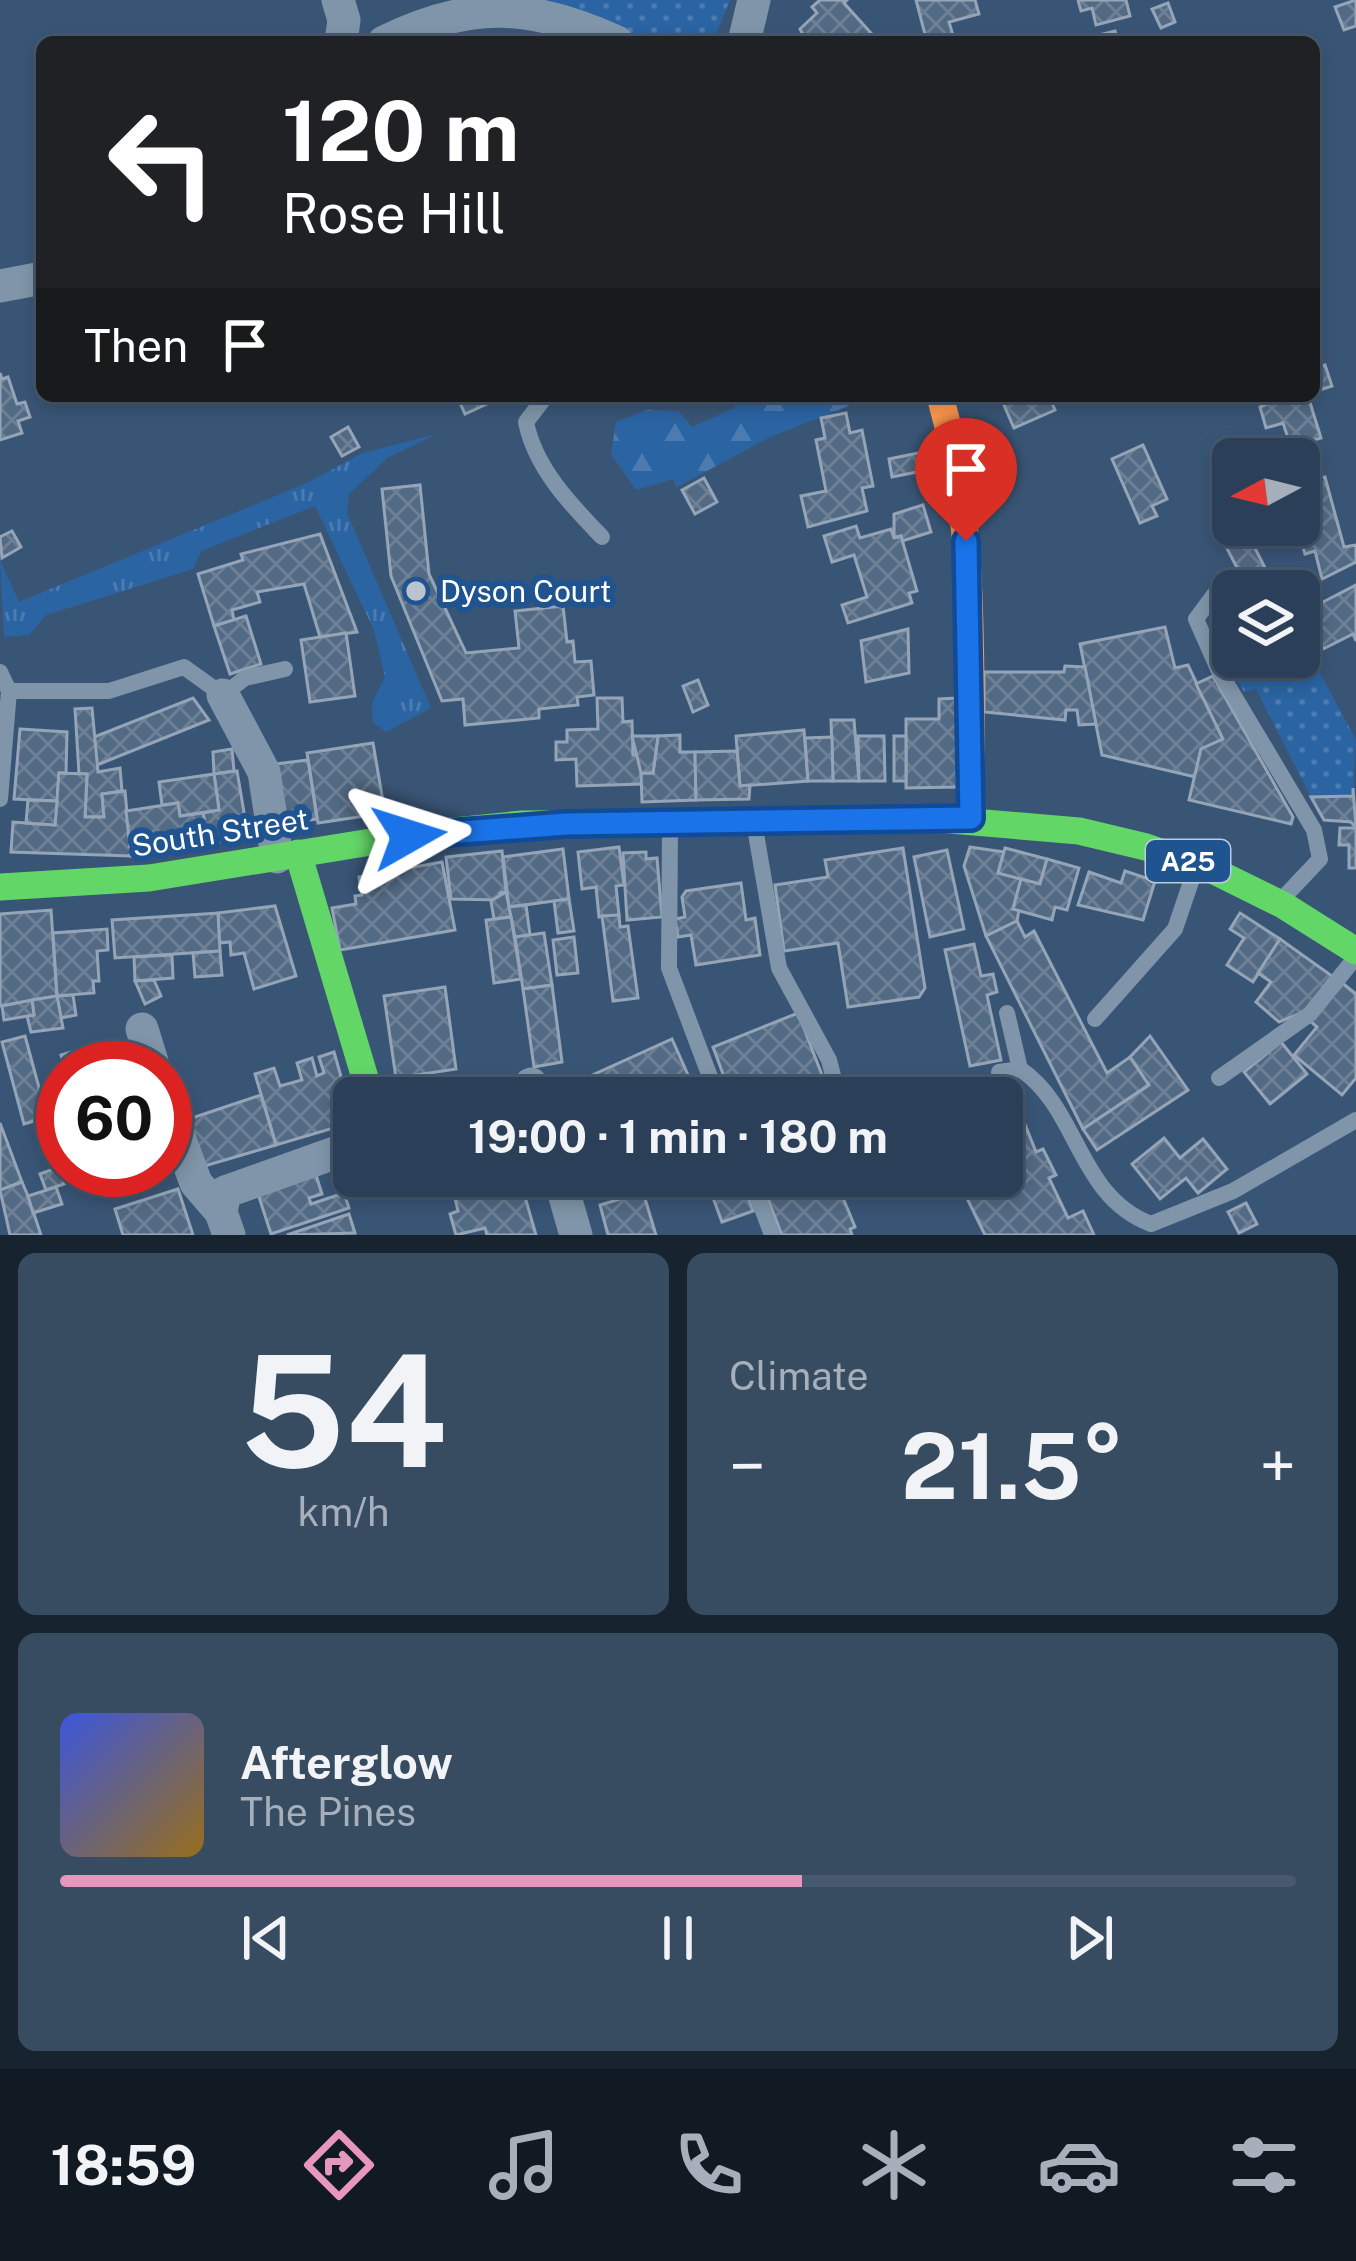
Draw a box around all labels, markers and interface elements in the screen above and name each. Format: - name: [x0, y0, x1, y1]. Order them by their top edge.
- text: 120 m: [282, 81, 520, 180]
- icon: left: [84, 84, 240, 240]
- text: Rose Hill: [282, 182, 506, 245]
- icon: arrive: [212, 312, 278, 378]
- text: Then: [84, 319, 188, 372]
- pin: [915, 418, 1017, 541]
- icon: arrive: [933, 436, 999, 502]
- north arrow: [1212, 438, 1320, 546]
- map controls: [1212, 438, 1320, 678]
- button: layers: [1212, 570, 1320, 678]
- place label: Dyson Court: [440, 573, 611, 609]
- marker: Dyson Court: [403, 578, 429, 604]
- position arrow: [346, 773, 472, 899]
- street label: South Street: [129, 800, 311, 864]
- road number: A25: [1146, 840, 1230, 882]
- speed limit sign: 60: [36, 1041, 192, 1197]
- text: 19:00 · 1 min · 180 m: [468, 1110, 888, 1163]
- text: 54: [240, 1319, 447, 1502]
- text: Climate: [729, 1353, 869, 1399]
- text: 21.5°: [901, 1413, 1124, 1519]
- text: −: [729, 1427, 766, 1505]
- text: +: [1259, 1427, 1296, 1505]
- text: km/h: [298, 1489, 389, 1535]
- text: Afterglow: [240, 1736, 453, 1789]
- text: The Pines: [240, 1789, 416, 1835]
- icon: previous: [233, 1905, 299, 1971]
- icon: pause: [645, 1905, 711, 1971]
- icon: next: [1057, 1905, 1123, 1971]
- icon: directions: [297, 2123, 381, 2207]
- icon: music: [482, 2123, 566, 2207]
- icon: phone: [667, 2123, 751, 2207]
- icon: climate: [852, 2123, 936, 2207]
- icon: car: [1037, 2123, 1121, 2207]
- icon: filters: [1222, 2123, 1306, 2207]
- text: 18:59: [50, 2134, 196, 2197]

